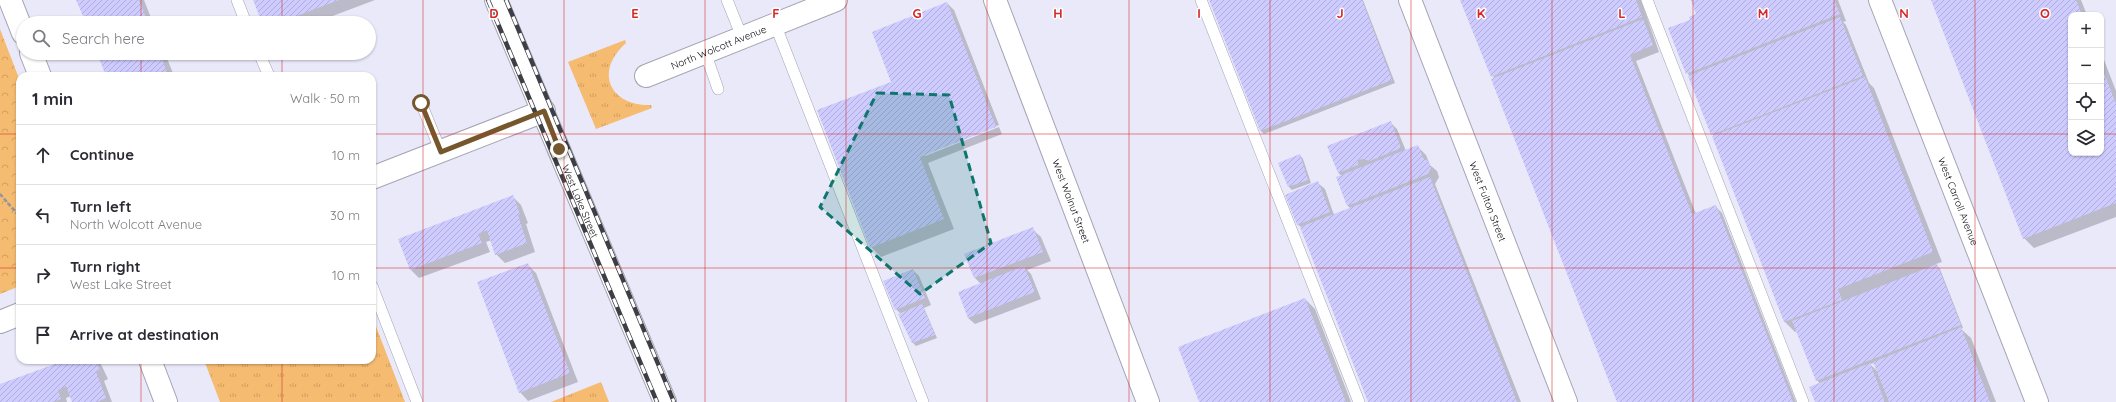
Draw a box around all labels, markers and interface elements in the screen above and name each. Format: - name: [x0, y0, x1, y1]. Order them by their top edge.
- text: D: [489, 5, 499, 21]
- text: E: [631, 5, 639, 21]
- text: F: [772, 5, 780, 21]
- text: G: [912, 5, 922, 21]
- text: H: [1053, 5, 1063, 21]
- text: I: [1197, 5, 1201, 21]
- text: J: [1336, 5, 1344, 21]
- text: K: [1477, 5, 1486, 21]
- text: L: [1618, 5, 1626, 21]
- text: M: [1758, 5, 1768, 21]
- text: N: [1899, 5, 1909, 21]
- text: O: [2040, 5, 2050, 21]
- map controls: [2068, 12, 2104, 156]
- button: +: [2068, 12, 2104, 48]
- search box: [16, 16, 376, 60]
- street label: North Wolcott Avenue: [669, 22, 768, 72]
- icon: search: [30, 27, 52, 49]
- text: Search here: [62, 29, 145, 48]
- button: −: [2068, 48, 2104, 84]
- button: locate: [2068, 84, 2104, 120]
- text: 1 min: [32, 88, 73, 109]
- text: Walk · 50 m: [290, 90, 360, 106]
- route start: [412, 94, 430, 112]
- button: layers: [2068, 120, 2104, 156]
- route end: [550, 140, 568, 158]
- icon: ahead: [32, 144, 54, 166]
- text: Continue: [70, 145, 134, 164]
- text: 10 m: [332, 147, 360, 163]
- street label: West Carroll Avenue: [1935, 155, 1982, 248]
- street label: West Walnut Street: [1050, 157, 1094, 245]
- street label: West Fulton Street: [1467, 160, 1510, 244]
- street label: West Lake Street: [559, 162, 602, 240]
- text: Turn left: [70, 197, 132, 216]
- icon: left: [32, 204, 54, 226]
- text: 30 m: [330, 207, 360, 223]
- text: North Wolcott Avenue: [70, 216, 202, 232]
- text: Turn right: [70, 257, 141, 276]
- icon: right: [32, 264, 54, 286]
- text: 10 m: [332, 267, 360, 283]
- text: West Lake Street: [70, 276, 172, 292]
- icon: arrive: [32, 324, 54, 346]
- text: Arrive at destination: [70, 325, 219, 344]

